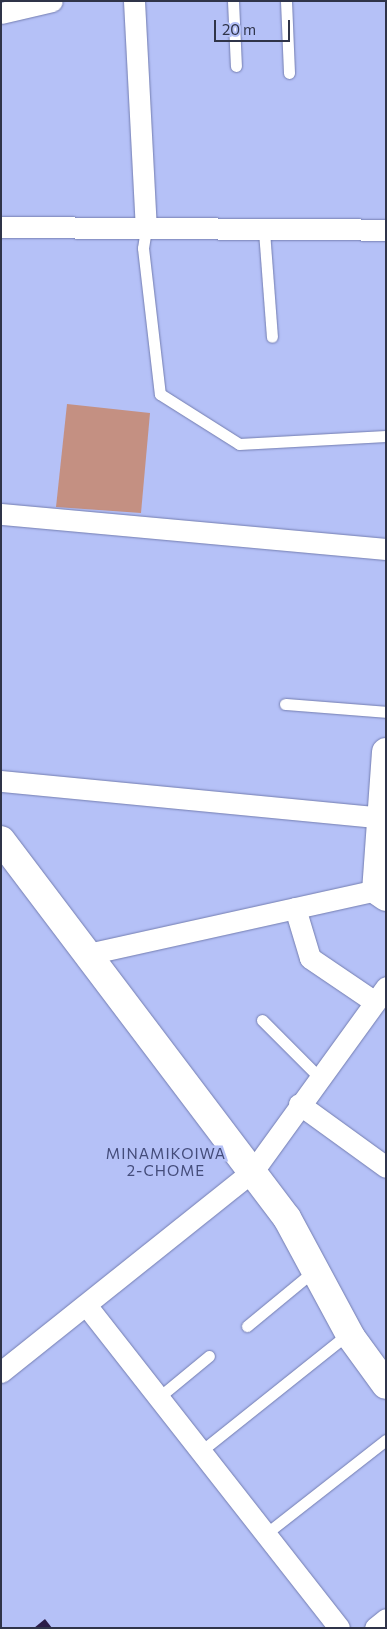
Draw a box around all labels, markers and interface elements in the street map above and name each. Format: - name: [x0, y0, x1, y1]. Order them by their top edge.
- scale bar: [217, 10, 293, 42]
- text: 20 m: [222, 20, 256, 38]
- district label: MINAMIKOIWA 2-CHOME: [104, 1144, 228, 1179]

